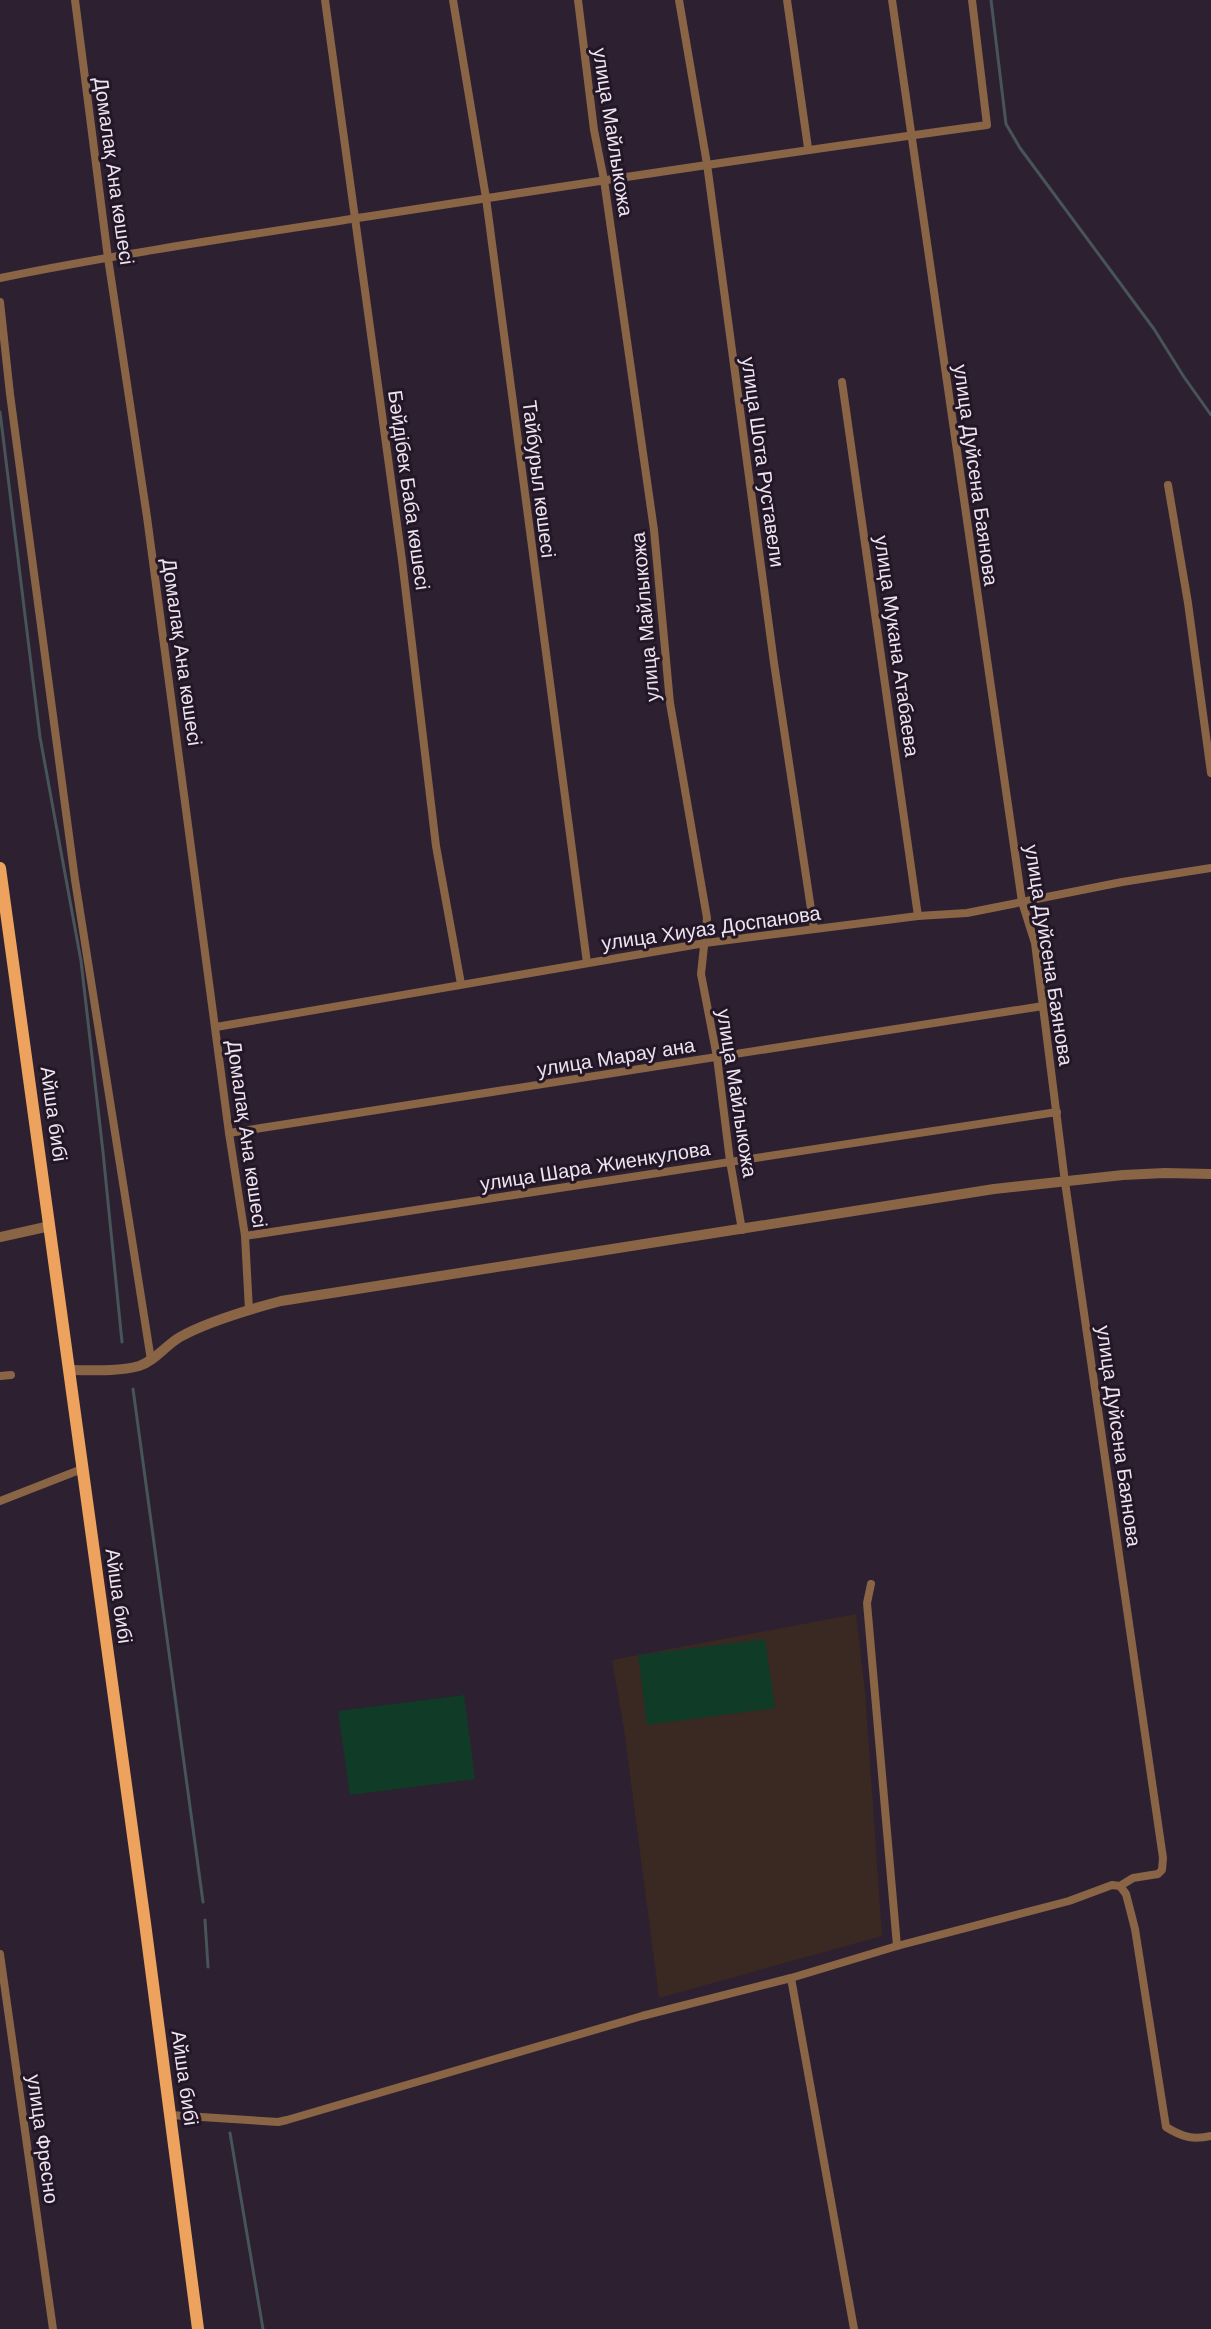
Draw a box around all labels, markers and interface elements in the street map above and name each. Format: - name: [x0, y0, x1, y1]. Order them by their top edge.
- street label: улица Майлыкожа: [589, 46, 637, 219]
- street label: Домалақ Ана көшесі: [90, 76, 138, 266]
- street label: улица Шота Руставели: [737, 355, 789, 569]
- street label: улица Дуйсена Баянова: [950, 363, 1003, 588]
- street label: Бәйдібек Баба көшесі: [384, 389, 434, 591]
- street label: Тайбурыл көшесі: [518, 399, 560, 559]
- street label: улица Майлыкожа: [627, 530, 663, 703]
- street label: улица Мукана Атабаева: [871, 534, 924, 759]
- street label: Домалақ Ана көшесі: [158, 557, 206, 747]
- street label: улица Дуйсена Баянова: [1021, 843, 1077, 1068]
- street label: улица Хиуаз Доспанова: [600, 902, 823, 954]
- street label: улица Майлыкожа: [713, 1007, 761, 1180]
- street label: улица Марау ана: [536, 1034, 697, 1080]
- street label: Домалақ Ана көшесі: [223, 1039, 271, 1229]
- street label: Айша бибі: [36, 1065, 72, 1163]
- street label: улица Шара Жиенкулова: [478, 1137, 712, 1195]
- street label: улица Дуйсена Баянова: [1093, 1324, 1146, 1549]
- street label: Айша бибі: [101, 1547, 137, 1645]
- street label: Айша бибі: [167, 2029, 203, 2127]
- street label: улица Фресно: [23, 2073, 63, 2205]

